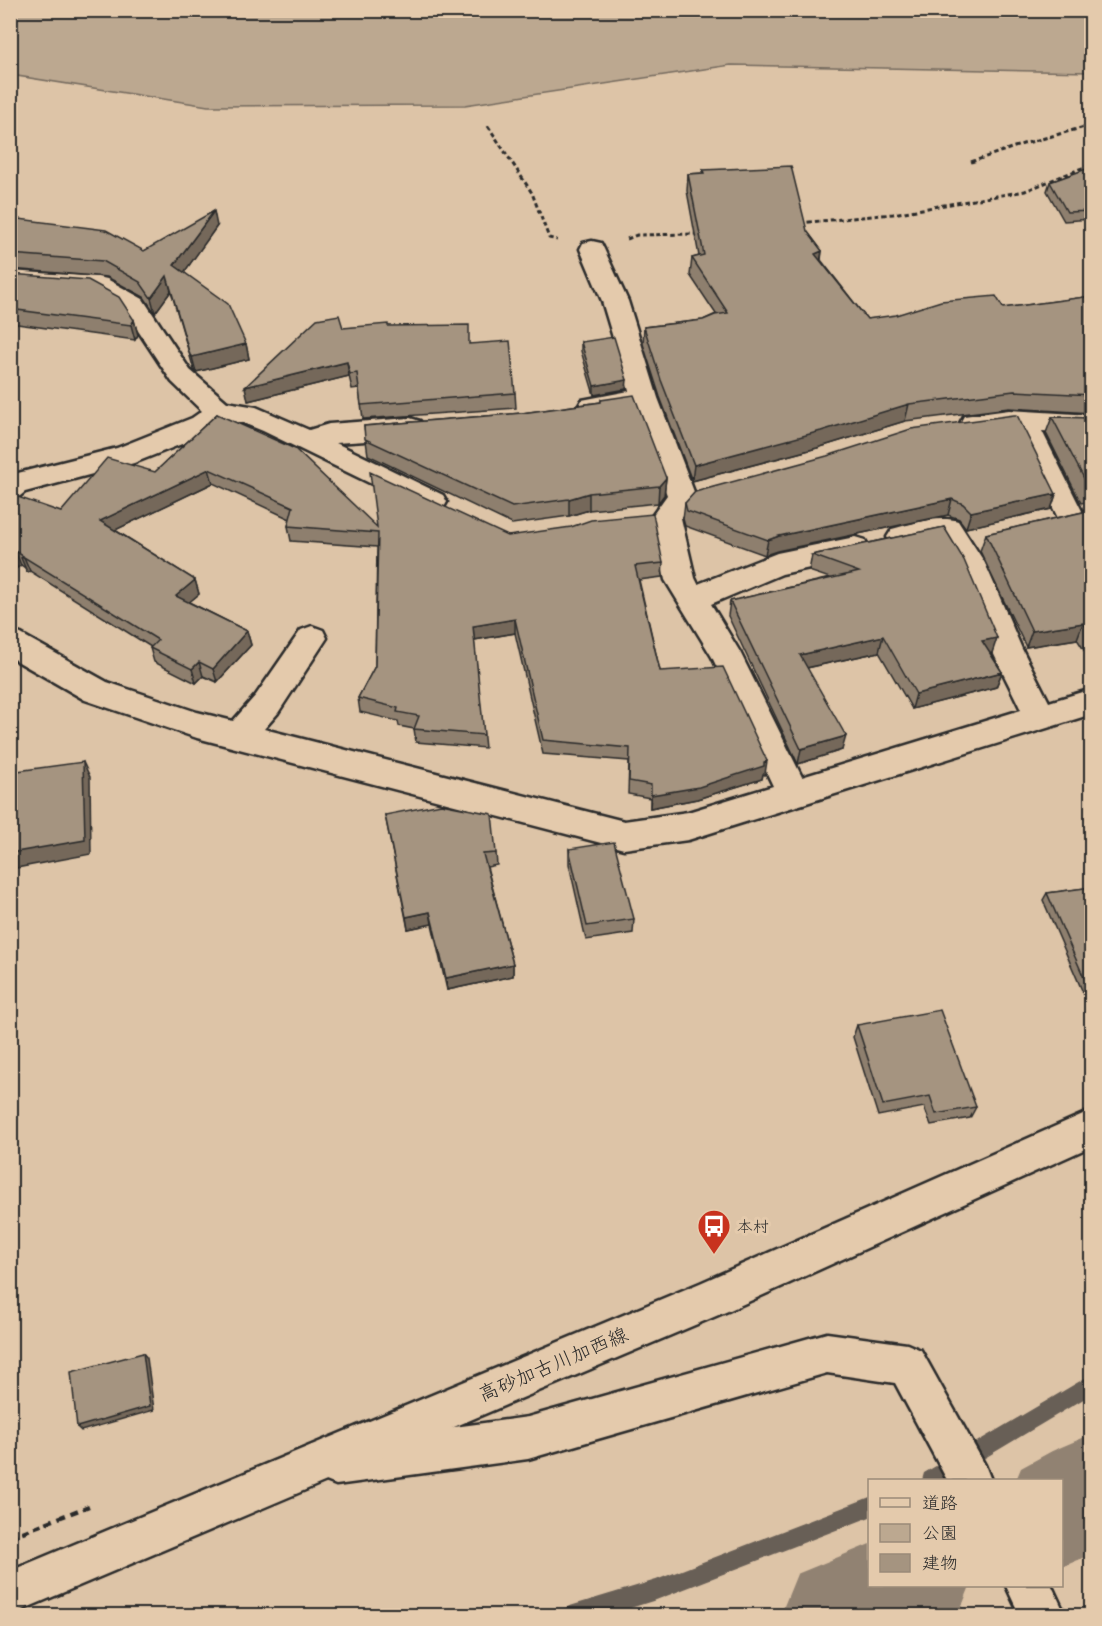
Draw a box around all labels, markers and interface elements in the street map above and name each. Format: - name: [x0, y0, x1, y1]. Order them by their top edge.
- bus stop icon: 本村: [696, 1208, 732, 1255]
- place label: 本村: [737, 1215, 769, 1237]
- street label: 高砂加古川加西線: [474, 1320, 632, 1407]
- legend: [868, 1479, 1063, 1587]
- text: 道路: [922, 1490, 958, 1515]
- text: 公園: [922, 1520, 958, 1545]
- text: 建物: [922, 1550, 958, 1575]

